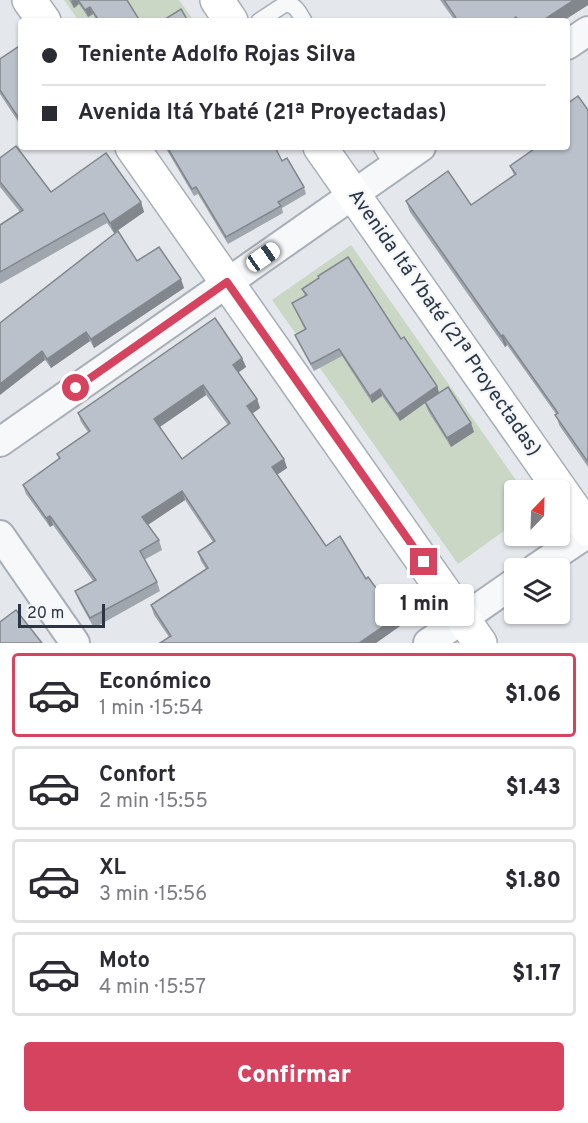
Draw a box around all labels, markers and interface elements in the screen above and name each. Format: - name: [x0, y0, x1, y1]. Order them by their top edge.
- text: Teniente Adolfo Rojas Silva: [78, 42, 356, 69]
- text: Avenida Itá Ybaté (21ª Proyectadas): [78, 100, 447, 127]
- street label: Avenida Itá Ybaté (21ª Proyectadas): [341, 184, 547, 462]
- car: [243, 239, 283, 275]
- route start: [62, 374, 89, 401]
- north arrow: [504, 480, 570, 546]
- map controls: [504, 480, 570, 624]
- route end: [410, 548, 437, 575]
- button: layers: [504, 558, 570, 624]
- callout: 1 min: [374, 583, 474, 625]
- text: 1 min: [400, 592, 449, 618]
- scale bar: [18, 601, 105, 628]
- text: 20 m: [27, 604, 64, 624]
- icon: car: [27, 668, 81, 722]
- text: Económico: [99, 669, 212, 696]
- text: $1.06: [505, 682, 561, 709]
- text: 1 min · 15:54: [99, 696, 203, 722]
- icon: car: [27, 761, 81, 815]
- text: Confort: [99, 762, 176, 789]
- text: $1.43: [505, 775, 561, 802]
- text: 2 min · 15:55: [99, 789, 208, 815]
- icon: car: [27, 854, 81, 908]
- text: XL: [99, 855, 126, 882]
- text: $1.80: [505, 868, 561, 895]
- text: 3 min · 15:56: [99, 882, 207, 908]
- icon: car: [27, 947, 81, 1001]
- text: Moto: [99, 948, 150, 975]
- text: $1.17: [512, 961, 561, 988]
- text: 4 min · 15:57: [99, 975, 206, 1001]
- button: Confirmar: [24, 1042, 564, 1111]

